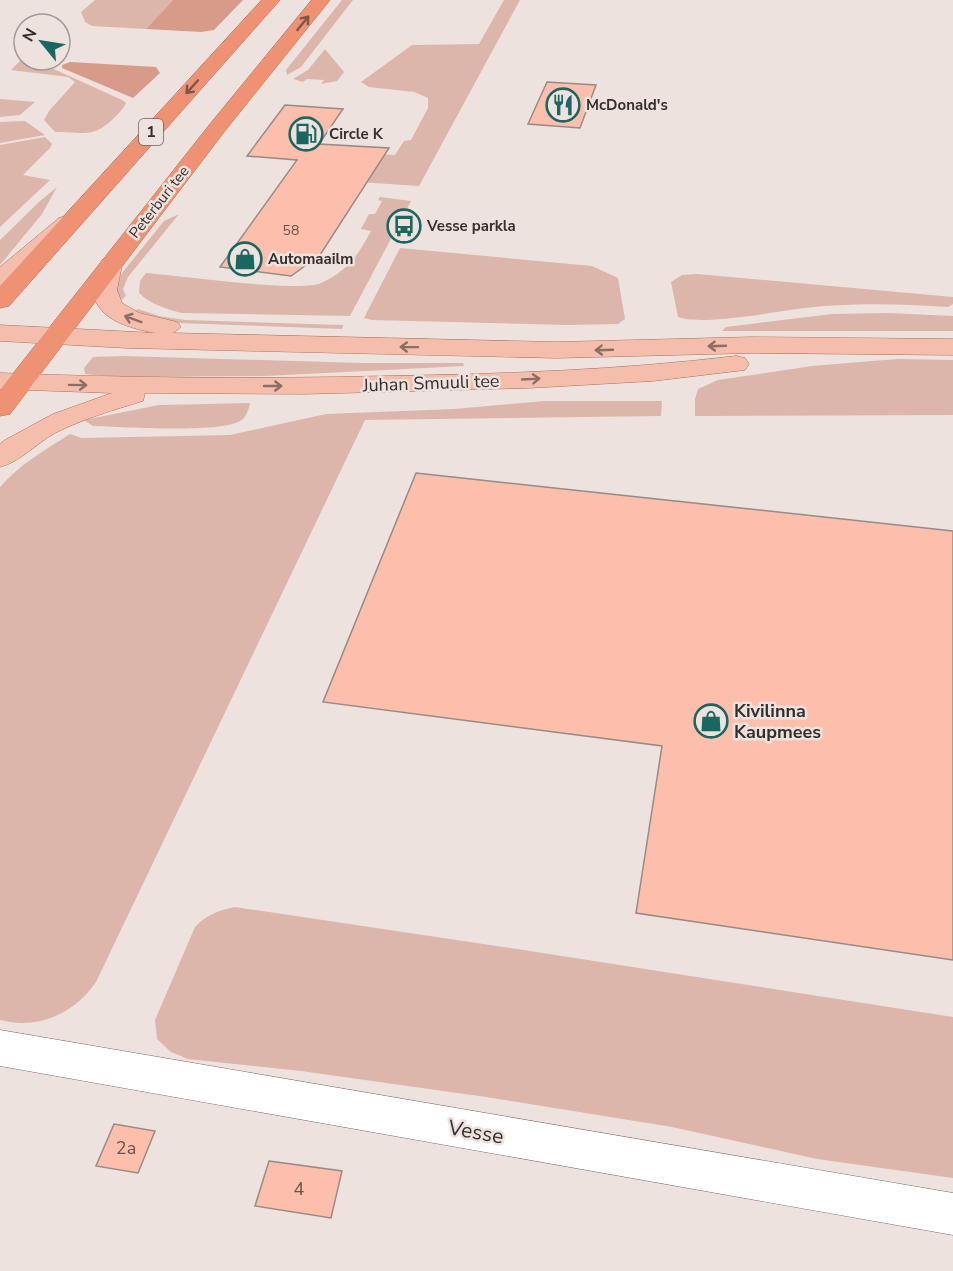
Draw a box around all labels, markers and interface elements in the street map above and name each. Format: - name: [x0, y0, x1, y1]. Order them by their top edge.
- north arrow: [12, 12, 72, 72]
- one-way arrow: [296, 15, 309, 31]
- text: N: [17, 24, 42, 46]
- one-way arrow: [185, 79, 199, 94]
- restaurant icon: McDonald's: [545, 87, 581, 123]
- place label: McDonald's: [586, 95, 668, 115]
- fuel station icon: Circle K: [288, 116, 324, 152]
- road number: 1: [139, 119, 163, 145]
- place label: Circle K: [329, 124, 384, 144]
- street label: Peterburi tee: [124, 162, 194, 242]
- bus stop icon: Vesse parkla: [386, 208, 422, 244]
- place label: Vesse parkla: [426, 216, 516, 236]
- house number: 58: [283, 221, 299, 240]
- shop icon: Automaailm: [227, 241, 263, 277]
- place label: Automaailm: [268, 249, 354, 269]
- one-way arrow: [124, 313, 143, 324]
- one-way arrow: [707, 340, 727, 352]
- one-way arrow: [399, 342, 419, 353]
- one-way arrow: [594, 344, 614, 355]
- street label: Juhan Smuuli tee: [361, 369, 500, 397]
- one-way arrow: [520, 374, 540, 385]
- one-way arrow: [67, 379, 87, 390]
- one-way arrow: [262, 380, 282, 392]
- place label: Kivilinna Kaupmees: [734, 699, 821, 744]
- shop icon: Kivilinna Kaupmees: [693, 703, 729, 739]
- street label: Vesse: [445, 1113, 506, 1151]
- house number: 2a: [116, 1136, 136, 1160]
- house number: 4: [294, 1177, 305, 1201]

